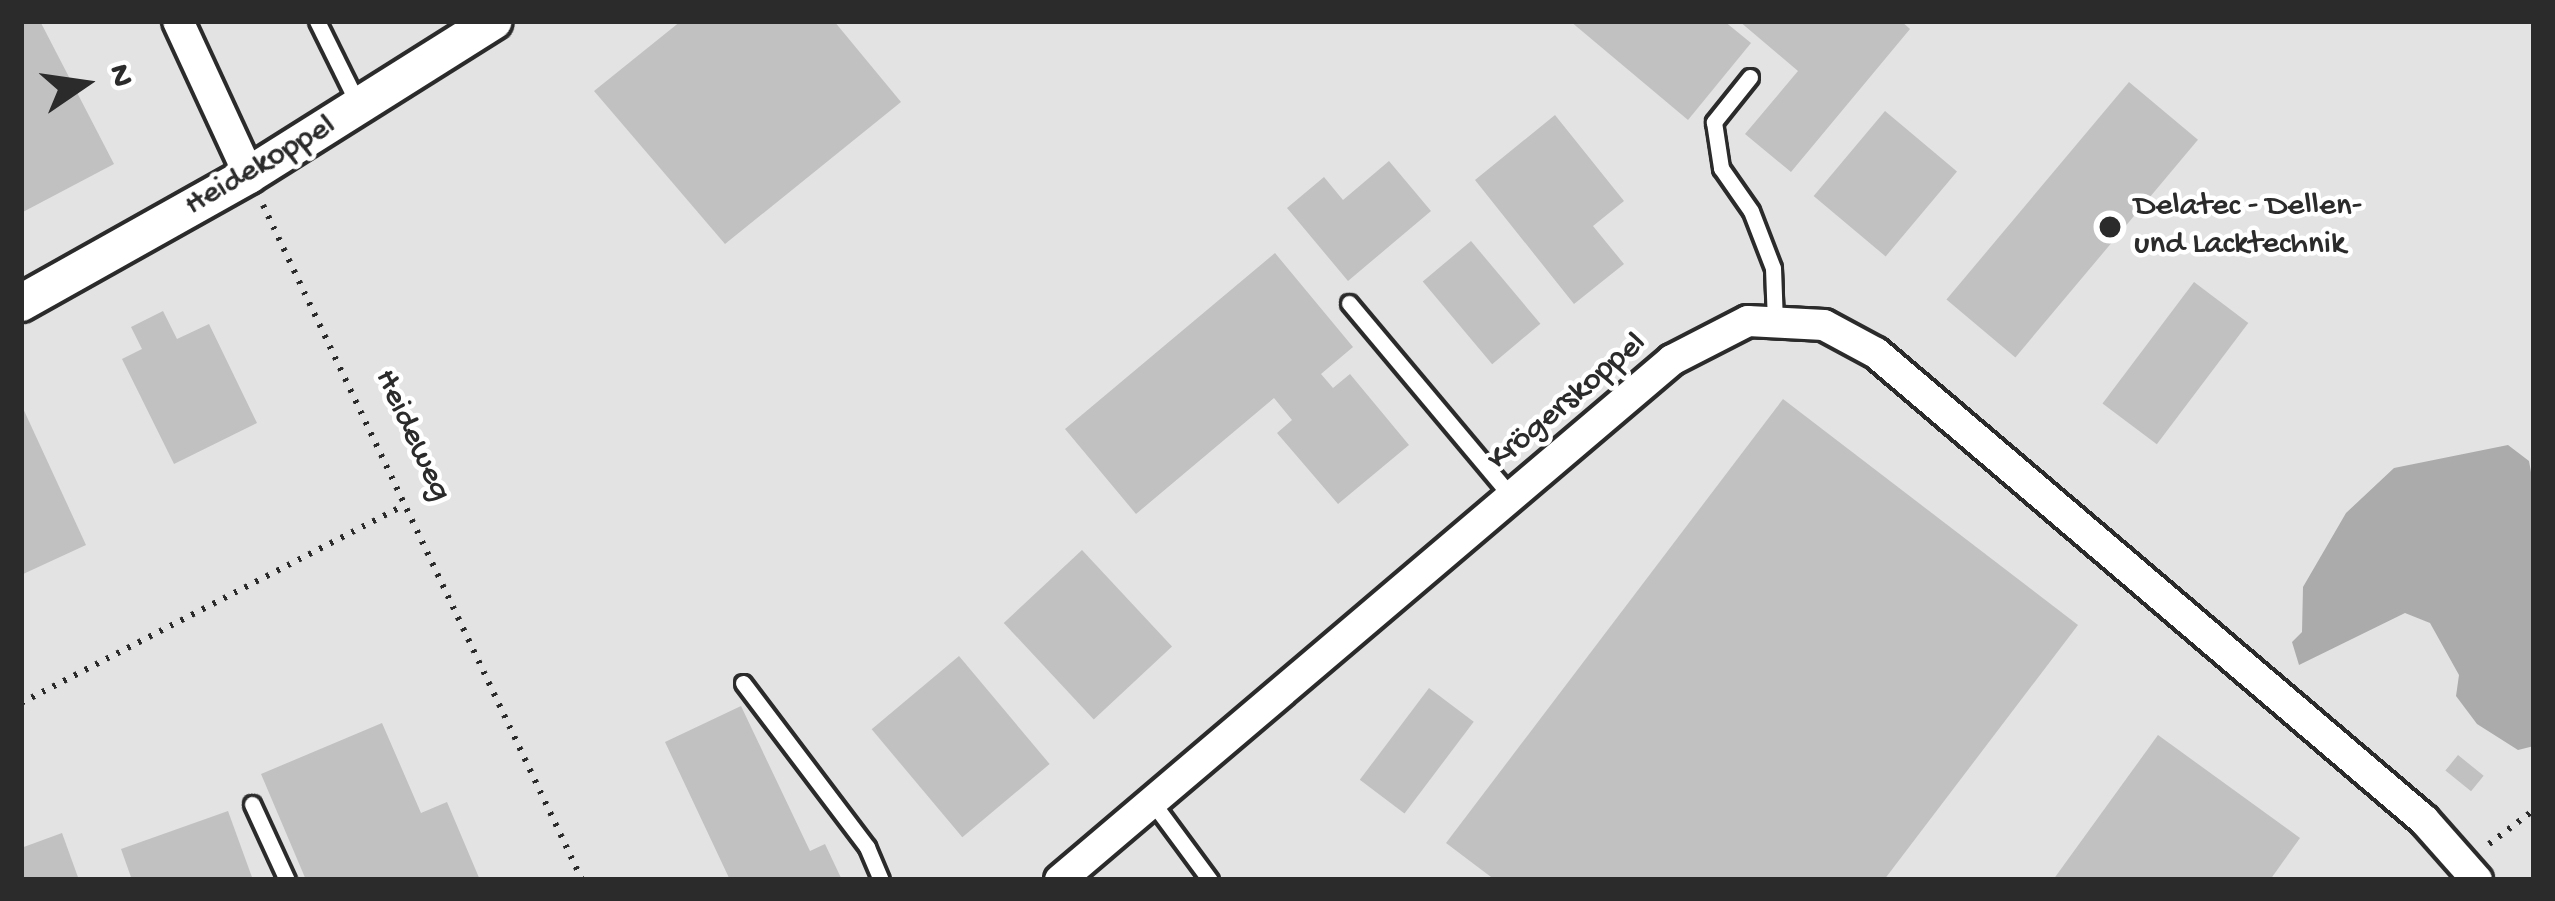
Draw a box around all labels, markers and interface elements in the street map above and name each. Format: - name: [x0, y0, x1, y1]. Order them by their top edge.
- north arrow: [24, 24, 144, 144]
- text: N: [98, 61, 140, 91]
- street label: Heidekoppel: [178, 108, 344, 226]
- place label: Delatec - Dellen- und Lacktechnik: [2134, 188, 2362, 266]
- marker: Delatec - Dellen- und Lacktechnik: [2097, 214, 2123, 240]
- street label: Krögerskoppel: [1480, 325, 1656, 481]
- street label: Heideweg: [363, 364, 459, 508]

